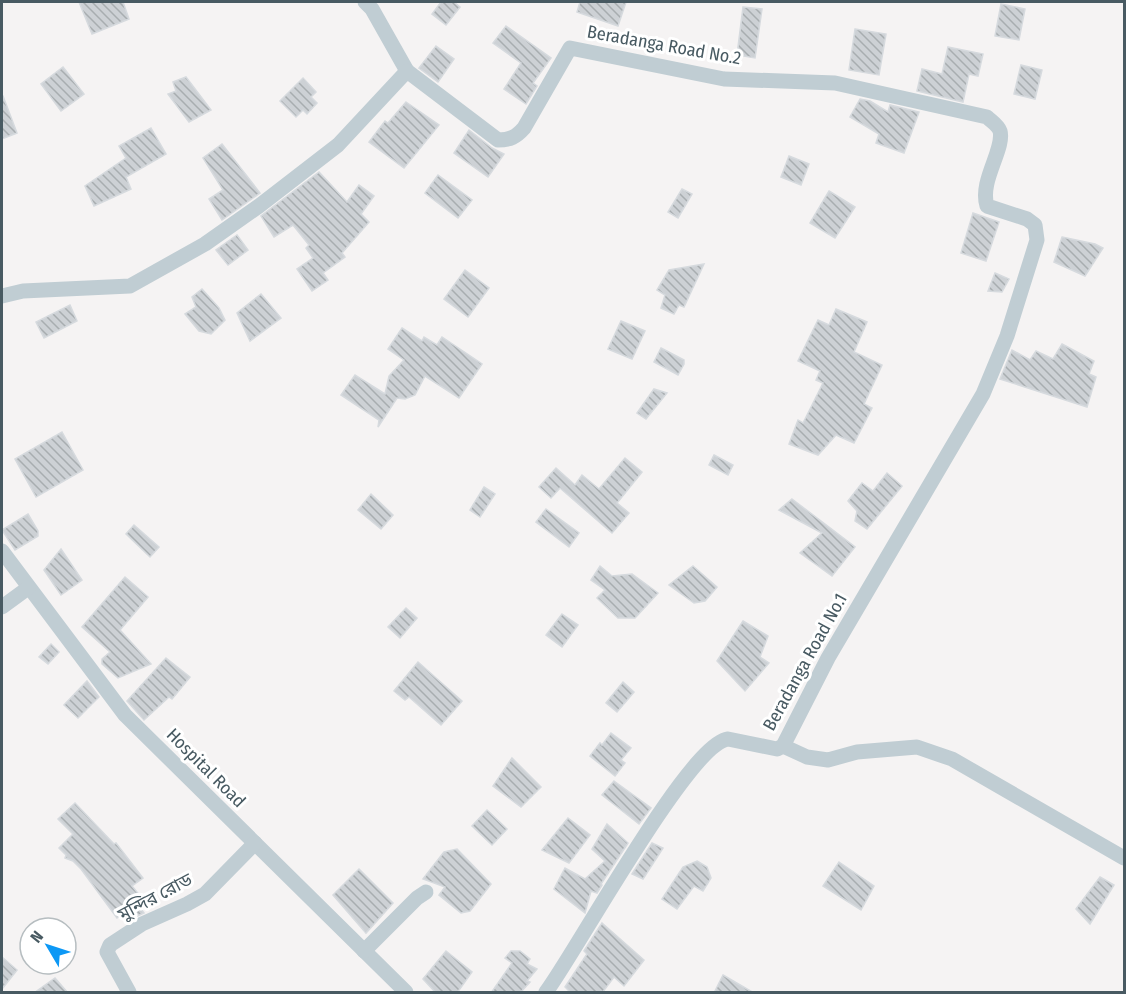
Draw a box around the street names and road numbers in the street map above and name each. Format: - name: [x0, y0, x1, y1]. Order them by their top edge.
- street label: Beradanga Road No.2: [585, 21, 743, 69]
- street label: Beradanga Road No.1: [758, 590, 852, 734]
- street label: Hospital Road: [162, 724, 250, 812]
- street label: মুন্দির রোড: [113, 868, 196, 926]

